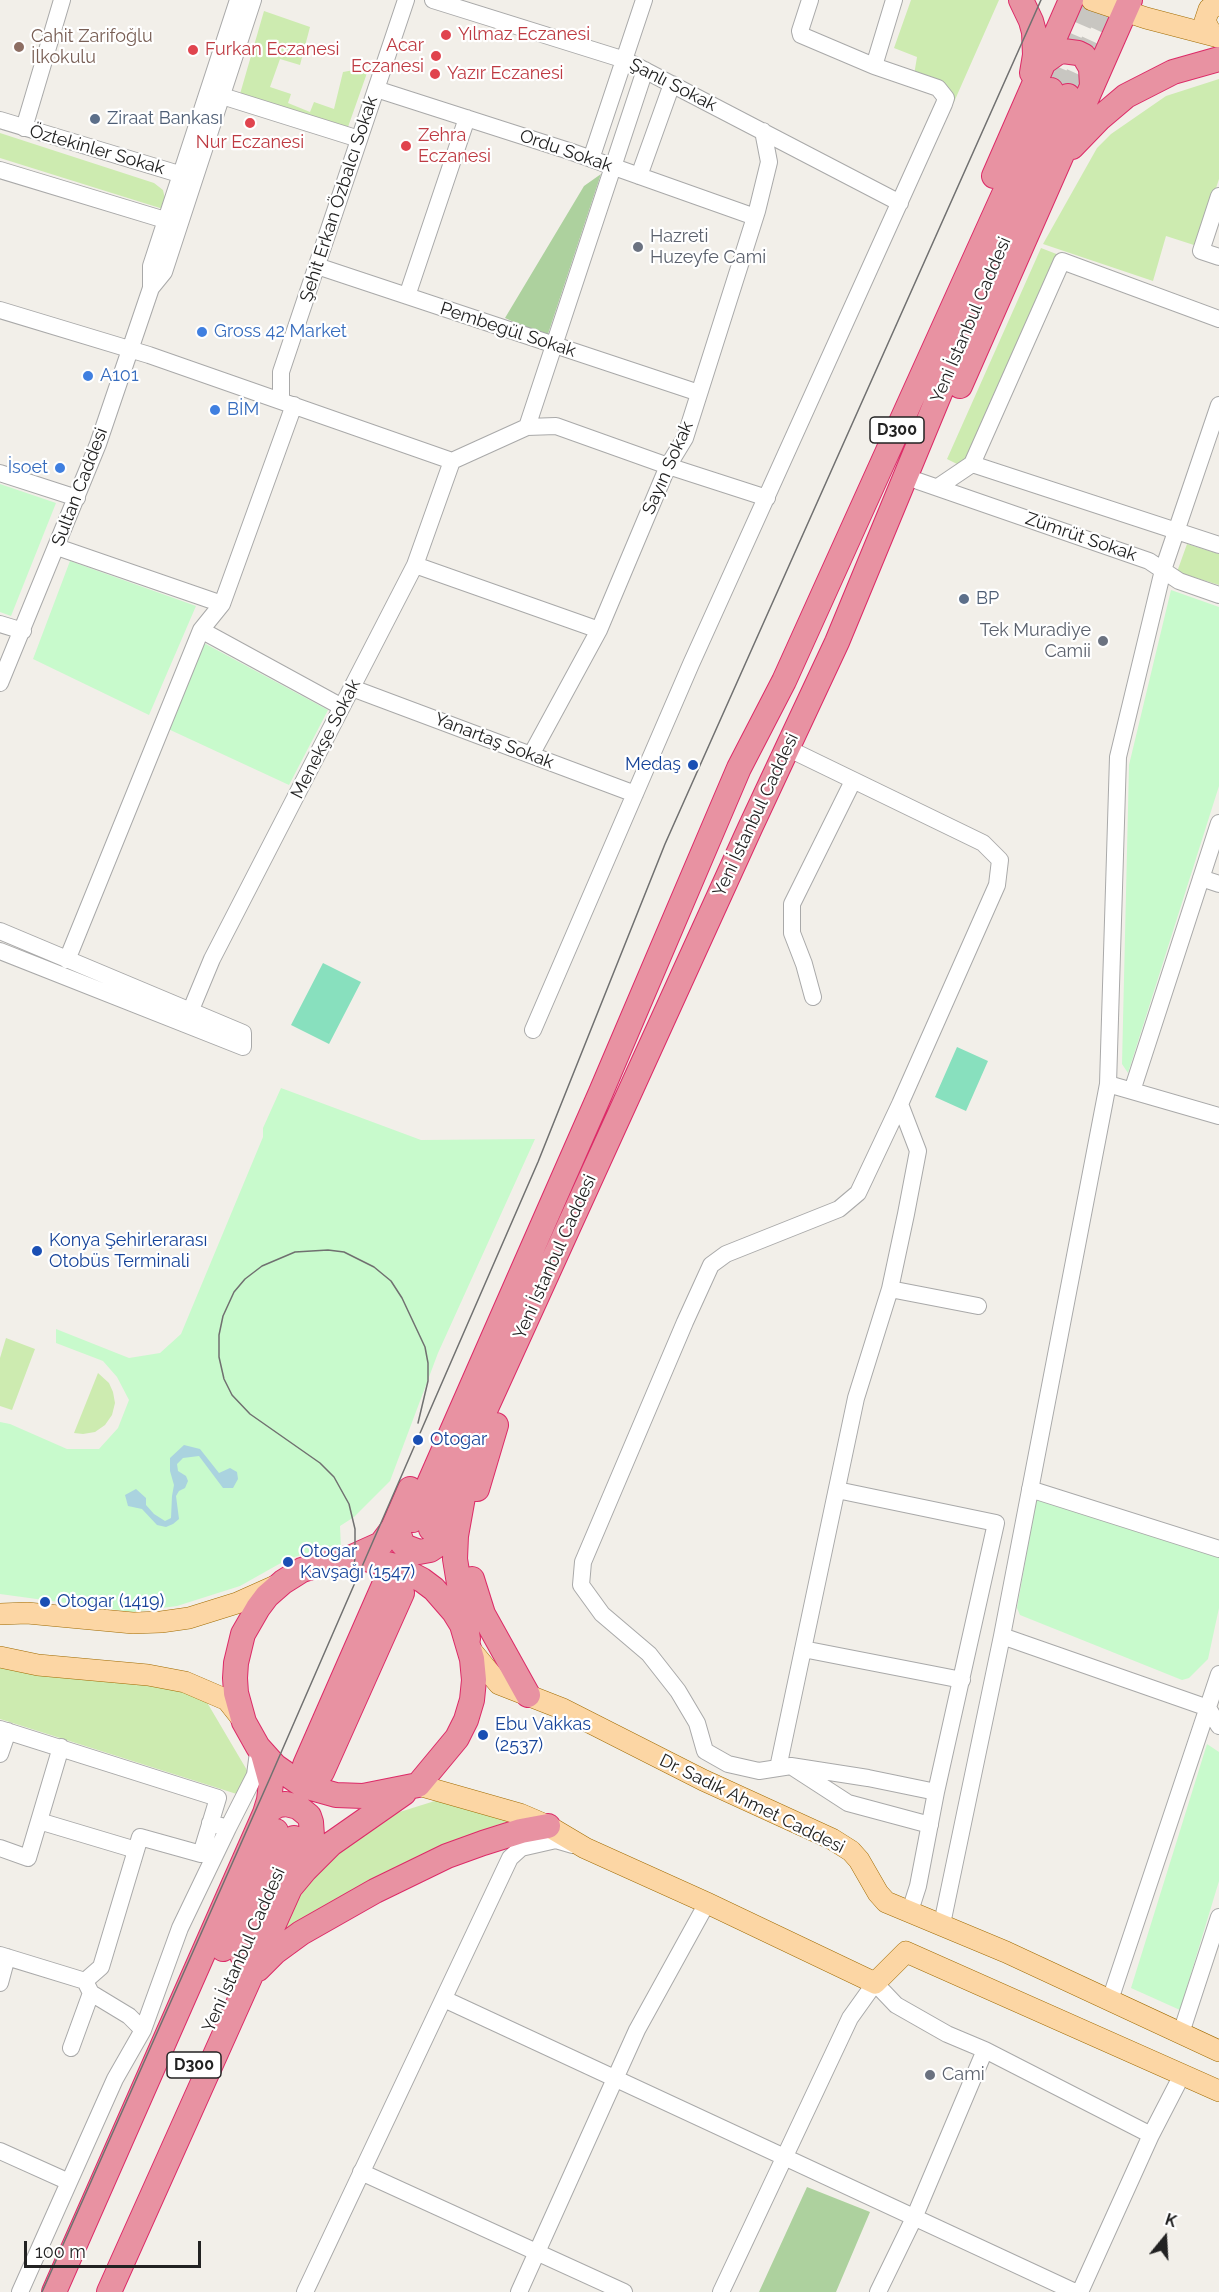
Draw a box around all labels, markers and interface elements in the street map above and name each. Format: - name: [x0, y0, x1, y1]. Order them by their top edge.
- place label: Yılmaz Eczanesi: [458, 24, 590, 46]
- place label: Cahit Zarifoğlu İlkokulu: [31, 26, 153, 68]
- marker: Yılmaz Eczanesi: [439, 28, 453, 42]
- place label: Acar Eczanesi: [351, 35, 424, 78]
- place label: Furkan Eczanesi: [205, 39, 339, 61]
- marker: Cahit Zarifoğlu İlkokulu: [12, 40, 26, 54]
- marker: Furkan Eczanesi: [186, 43, 200, 57]
- marker: Acar Eczanesi: [429, 49, 443, 63]
- street label: Şanlı Sokak: [626, 54, 720, 116]
- place label: Yazır Eczanesi: [447, 63, 564, 85]
- marker: Yazır Eczanesi: [428, 67, 442, 81]
- street label: Şehit Erkan Özbalcı Sokak: [295, 93, 383, 305]
- place label: Ziraat Bankası: [107, 108, 223, 130]
- marker: Ziraat Bankası: [88, 112, 102, 126]
- marker: Nur Eczanesi: [243, 116, 257, 130]
- street label: Öztekinler Sokak: [27, 120, 167, 180]
- place label: Zehra Eczanesi: [418, 125, 491, 168]
- street label: Ordu Sokak: [517, 125, 615, 177]
- place label: Nur Eczanesi: [196, 132, 304, 154]
- marker: Zehra Eczanesi: [399, 139, 413, 153]
- place label: Hazreti Huzeyfe Cami: [650, 226, 766, 268]
- street label: Yeni İstanbul Caddesi: [926, 234, 1016, 406]
- marker: Hazreti Huzeyfe Cami: [631, 240, 645, 254]
- street label: Pembegül Sokak: [437, 298, 579, 362]
- place label: Gross 42 Market: [214, 321, 347, 343]
- marker: Gross 42 Market: [195, 325, 209, 339]
- place label: A101: [100, 365, 139, 387]
- marker: A101: [81, 369, 95, 383]
- place label: BİM: [227, 399, 259, 421]
- marker: BİM: [208, 403, 222, 417]
- road number: D300: [870, 417, 924, 443]
- street label: Sayın Sokak: [638, 418, 698, 518]
- street label: Sultan Caddesi: [47, 425, 113, 549]
- place label: İsoet: [8, 457, 48, 479]
- marker: İsoet: [53, 461, 67, 475]
- street label: Zümrüt Sokak: [1022, 508, 1140, 566]
- place label: BP: [976, 588, 999, 610]
- marker: BP: [957, 592, 971, 606]
- place label: Tek Muradiye Camii: [980, 620, 1091, 662]
- marker: Tek Muradiye Camii: [1096, 634, 1110, 648]
- street label: Menekşe Sokak: [287, 676, 365, 802]
- street label: Yanartaş Sokak: [431, 708, 557, 774]
- street label: Yeni İstanbul Caddesi: [709, 730, 803, 900]
- place label: Medaş: [625, 754, 681, 776]
- marker: Medaş: [686, 758, 700, 772]
- street label: Yeni İstanbul Caddesi: [509, 1171, 601, 1343]
- place label: Konya Şehirlerarası Otobüs Terminali: [49, 1230, 207, 1272]
- marker: Konya Şehirlerarası Otobüs Terminali: [30, 1244, 44, 1258]
- place label: Otogar: [430, 1429, 487, 1451]
- marker: Otogar: [411, 1433, 425, 1447]
- place label: Otogar Kavşağı (1547): [300, 1541, 415, 1584]
- marker: Otogar Kavşağı (1547): [281, 1555, 295, 1569]
- place label: Otogar (1419): [57, 1591, 164, 1613]
- marker: Otogar (1419): [38, 1595, 52, 1609]
- place label: Ebu Vakkas (2537): [495, 1714, 591, 1756]
- marker: Ebu Vakkas (2537): [476, 1728, 490, 1742]
- street label: Dr. Sadık Ahmet Caddesi: [656, 1750, 848, 1858]
- street label: Yeni İstanbul Caddesi: [198, 1864, 290, 2036]
- road number: D300: [167, 2052, 221, 2078]
- place label: Cami: [942, 2064, 985, 2086]
- marker: Cami: [923, 2068, 937, 2082]
- north arrow: [1135, 2208, 1195, 2268]
- text: K: [1163, 2210, 1179, 2231]
- scale bar: [27, 2229, 204, 2267]
- text: 100 m: [35, 2241, 86, 2262]

